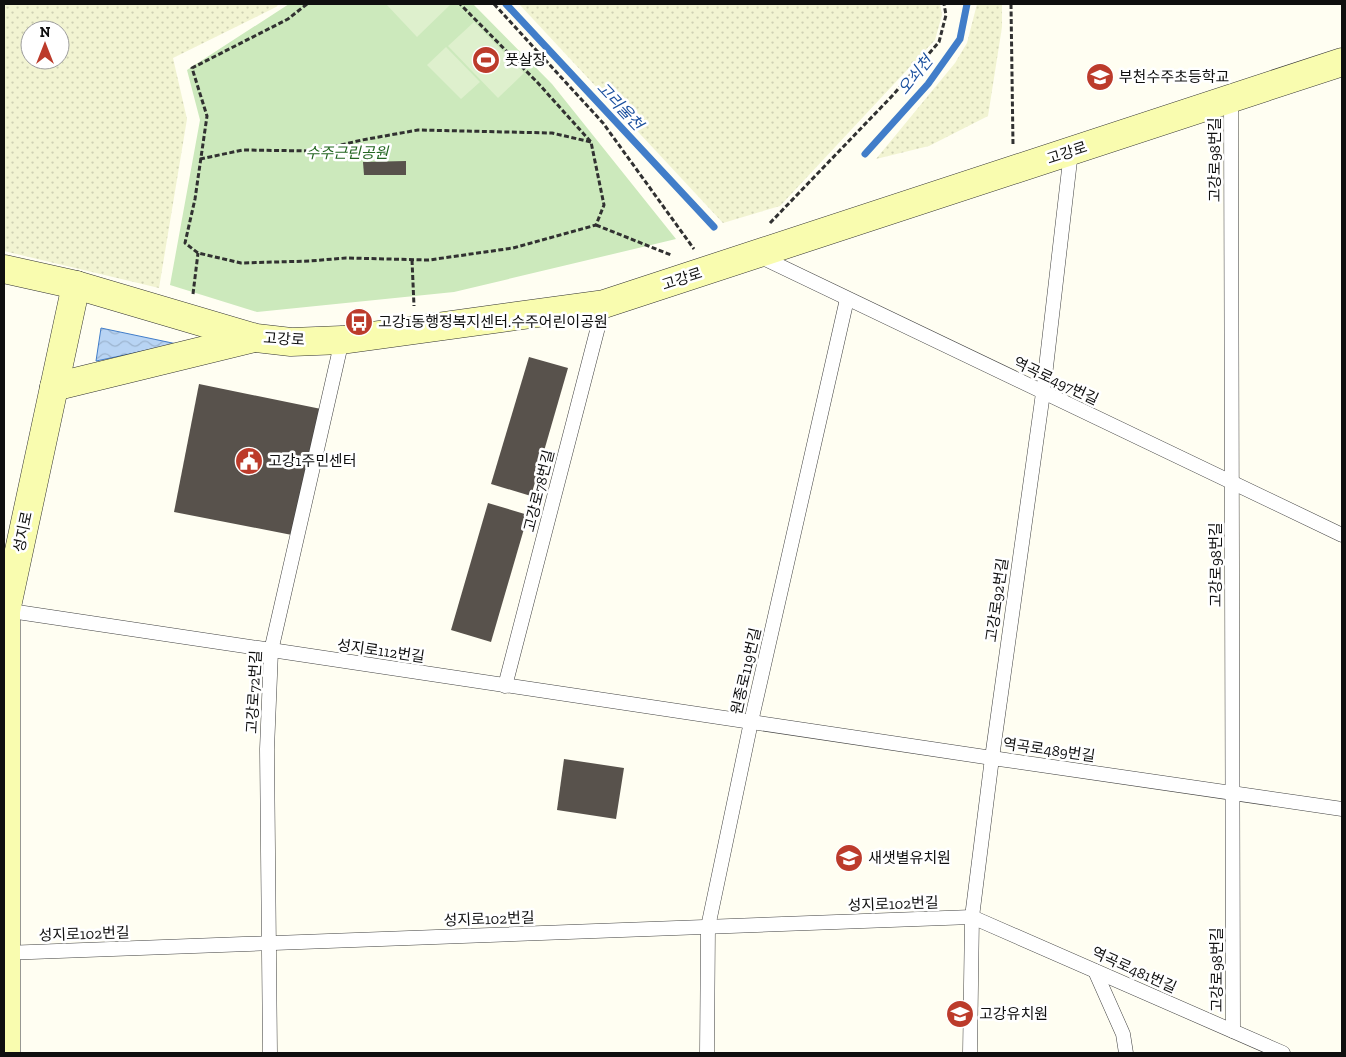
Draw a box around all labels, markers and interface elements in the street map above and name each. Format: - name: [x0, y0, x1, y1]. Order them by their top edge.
- north arrow: [20, 20, 70, 70]
- text: N: [40, 24, 51, 41]
- sports icon: 풋살장: [471, 45, 501, 75]
- water label: 오쇠천: [894, 50, 938, 98]
- place label: 풋살장: [505, 51, 547, 69]
- school or university icon: 부천수주초등학교: [1085, 62, 1115, 92]
- place label: 부천수주초등학교: [1119, 68, 1229, 86]
- water label: 고리울천: [593, 78, 649, 136]
- street label: 고강로98번길: [1206, 117, 1224, 203]
- street label: 고강로: [1045, 138, 1089, 168]
- park label: 수주근린공원: [306, 144, 390, 162]
- street label: 고강로: [660, 264, 704, 294]
- bus stop icon: 고강1동행정복지센터.수주어린이공원: [344, 307, 374, 337]
- place label: 고강1동행정복지센터.수주어린이공원: [378, 313, 608, 331]
- street label: 고강로: [263, 329, 305, 349]
- street label: 역곡로497번길: [1010, 353, 1102, 409]
- public building icon: 고강1주민센터: [234, 446, 264, 476]
- street label: 고강로78번길: [520, 448, 558, 534]
- place label: 고강1주민센터: [268, 452, 357, 470]
- street label: 성지로: [10, 510, 36, 554]
- street label: 고강로98번길: [1207, 522, 1225, 608]
- street label: 고강로92번길: [982, 557, 1012, 643]
- street label: 원종로119번길: [727, 626, 765, 716]
- street label: 성지로112번길: [336, 636, 426, 666]
- street label: 고강로72번길: [243, 650, 265, 734]
- street label: 역곡로489번길: [1002, 735, 1096, 765]
- school or university icon: 새샛별유치원: [834, 843, 864, 873]
- place label: 새샛별유치원: [868, 849, 951, 867]
- street label: 성지로102번길: [847, 893, 939, 915]
- street label: 성지로102번길: [443, 908, 535, 930]
- street label: 성지로102번길: [38, 923, 130, 945]
- street label: 고강로98번길: [1208, 927, 1226, 1013]
- street label: 역곡로481번길: [1089, 943, 1179, 997]
- school or university icon: 고강유치원: [945, 999, 975, 1029]
- place label: 고강유치원: [979, 1005, 1048, 1023]

